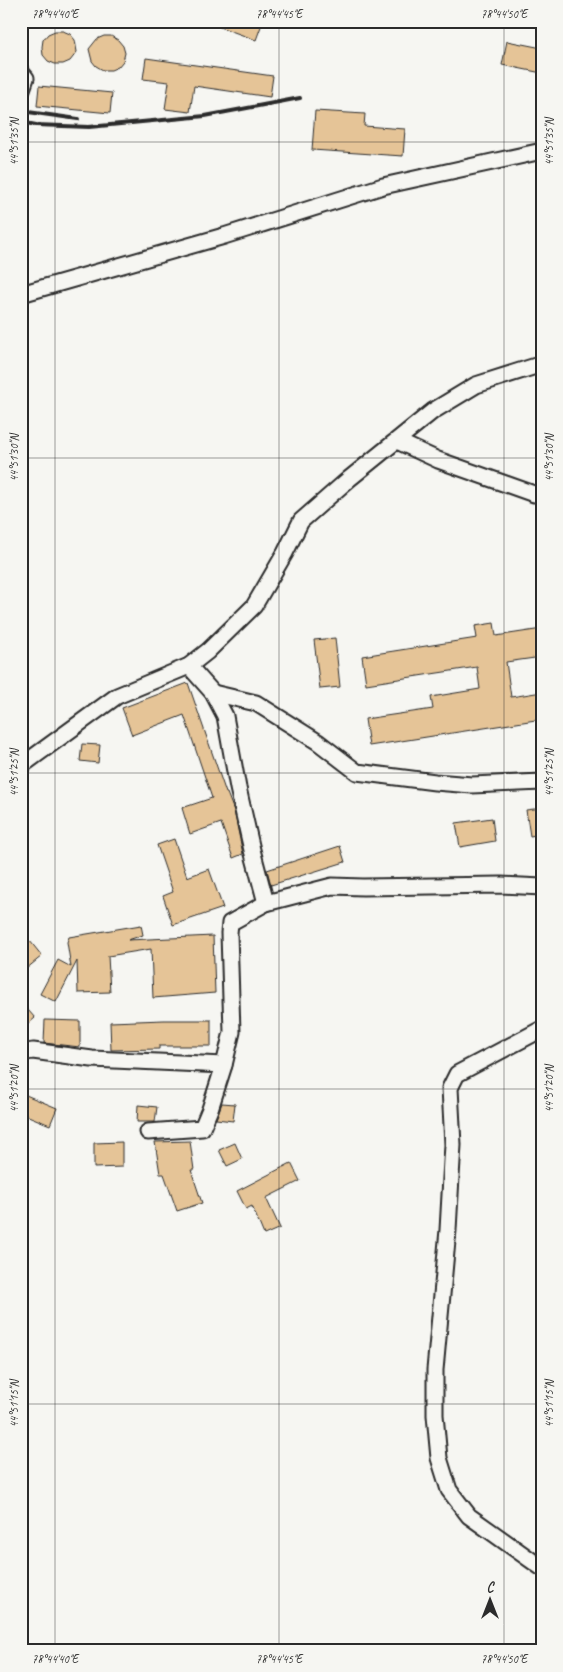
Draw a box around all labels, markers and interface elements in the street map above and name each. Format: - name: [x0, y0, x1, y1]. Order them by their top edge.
- text: 78°44'40"E: [32, 6, 80, 22]
- text: 78°44'45"E: [256, 6, 304, 22]
- text: 78°44'50"E: [481, 6, 529, 22]
- text: 44°51'35"N: [6, 117, 22, 166]
- text: 44°51'35"N: [541, 117, 557, 166]
- text: 44°51'30"N: [6, 433, 22, 482]
- text: 44°51'30"N: [541, 433, 557, 482]
- text: 44°51'25"N: [6, 748, 22, 797]
- text: 44°51'25"N: [541, 748, 557, 797]
- text: 44°51'20"N: [6, 1064, 22, 1113]
- text: 44°51'20"N: [541, 1064, 557, 1113]
- text: 44°51'15"N: [6, 1379, 22, 1428]
- text: 44°51'15"N: [541, 1379, 557, 1428]
- north arrow: [466, 1574, 516, 1624]
- text: С: [487, 1579, 496, 1596]
- text: 78°44'40"E: [32, 1651, 80, 1667]
- text: 78°44'45"E: [256, 1651, 304, 1667]
- text: 78°44'50"E: [481, 1651, 529, 1667]

